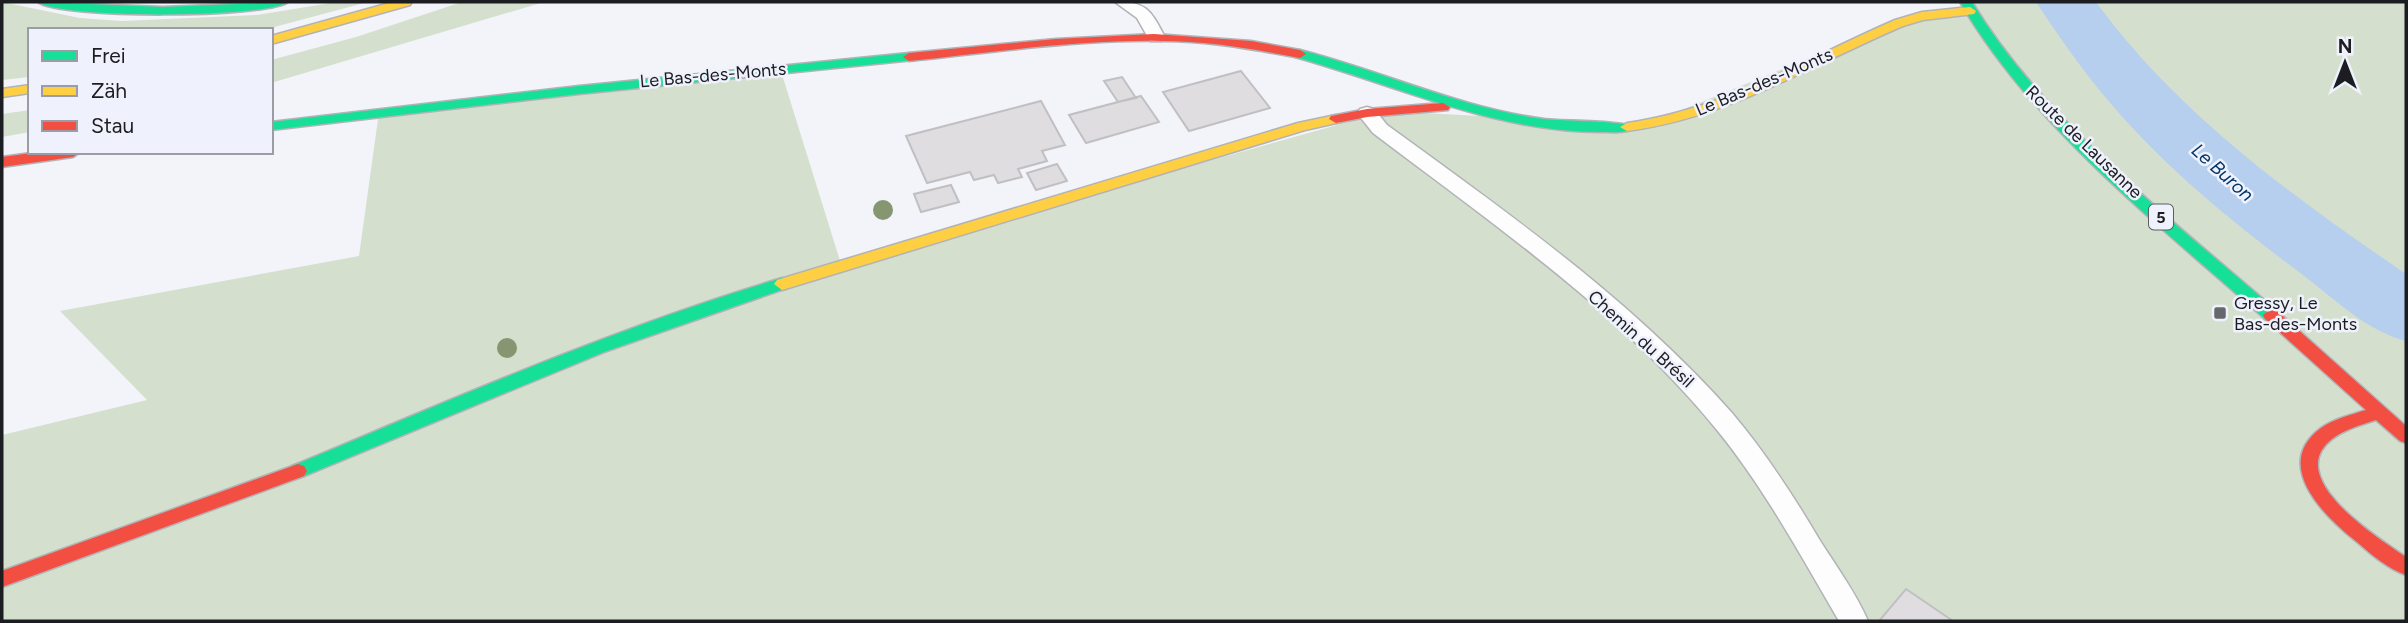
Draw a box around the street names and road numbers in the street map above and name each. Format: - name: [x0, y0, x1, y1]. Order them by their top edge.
- street label: Le Bas-des-Monts: [1692, 43, 1836, 121]
- street label: Le Bas-des-Monts: [639, 58, 787, 92]
- street label: Route de Lausanne: [2021, 81, 2147, 203]
- road number: 5: [2149, 204, 2173, 230]
- street label: Chemin du Brésil: [1583, 286, 1699, 392]

